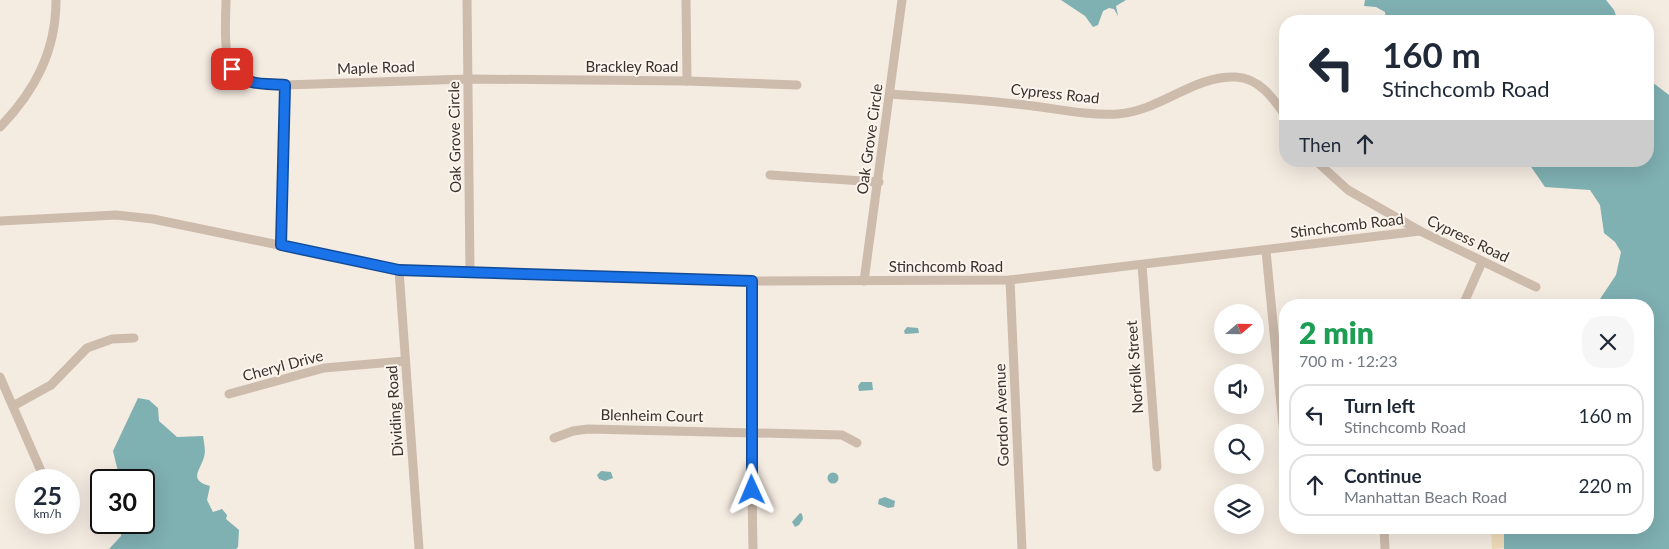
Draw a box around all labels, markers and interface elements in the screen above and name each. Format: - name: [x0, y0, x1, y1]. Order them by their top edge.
- text: 160 m: [1382, 33, 1481, 75]
- icon: left: [1299, 35, 1364, 100]
- pin: [211, 48, 253, 90]
- icon: arrive: [218, 55, 246, 83]
- street label: Maple Road: [337, 57, 415, 77]
- street label: Brackley Road: [586, 57, 678, 75]
- text: Stinchcomb Road: [1382, 75, 1550, 102]
- street label: Cypress Road: [1010, 79, 1100, 107]
- street label: Oak Grove Circle: [444, 81, 464, 193]
- street label: Oak Grove Circle: [852, 82, 886, 195]
- icon: ahead: [1351, 130, 1379, 158]
- text: Then: [1299, 133, 1341, 156]
- street label: Stinchcomb Road: [1289, 209, 1405, 241]
- street label: Cypress Road: [1424, 210, 1512, 266]
- street label: Stinchcomb Road: [889, 257, 1003, 275]
- north arrow: [1214, 304, 1264, 354]
- map controls: [1214, 304, 1264, 534]
- text: 2 min: [1299, 314, 1374, 350]
- button: close: [1582, 316, 1634, 368]
- street label: Norfolk Street: [1122, 319, 1146, 414]
- street label: Cheryl Drive: [240, 346, 325, 384]
- text: 700 m · 12:23: [1299, 351, 1398, 370]
- street label: Gordon Avenue: [990, 363, 1012, 467]
- button: sound: [1214, 364, 1264, 414]
- street label: Dividing Road: [382, 365, 406, 457]
- text: Turn left: [1344, 394, 1415, 417]
- icon: left: [1301, 401, 1329, 429]
- text: 160 m: [1578, 404, 1632, 427]
- street label: Blenheim Court: [600, 405, 704, 425]
- text: Stinchcomb Road: [1344, 417, 1466, 436]
- button: search: [1214, 424, 1264, 474]
- position arrow: [725, 463, 777, 515]
- text: Continue: [1344, 464, 1422, 487]
- speed limit sign: 30: [90, 469, 155, 534]
- icon: ahead: [1301, 471, 1329, 499]
- text: 220 m: [1578, 474, 1632, 497]
- text: 25: [33, 480, 62, 510]
- button: layers: [1214, 484, 1264, 534]
- text: Manhattan Beach Road: [1344, 487, 1507, 506]
- text: km/h: [33, 506, 62, 521]

